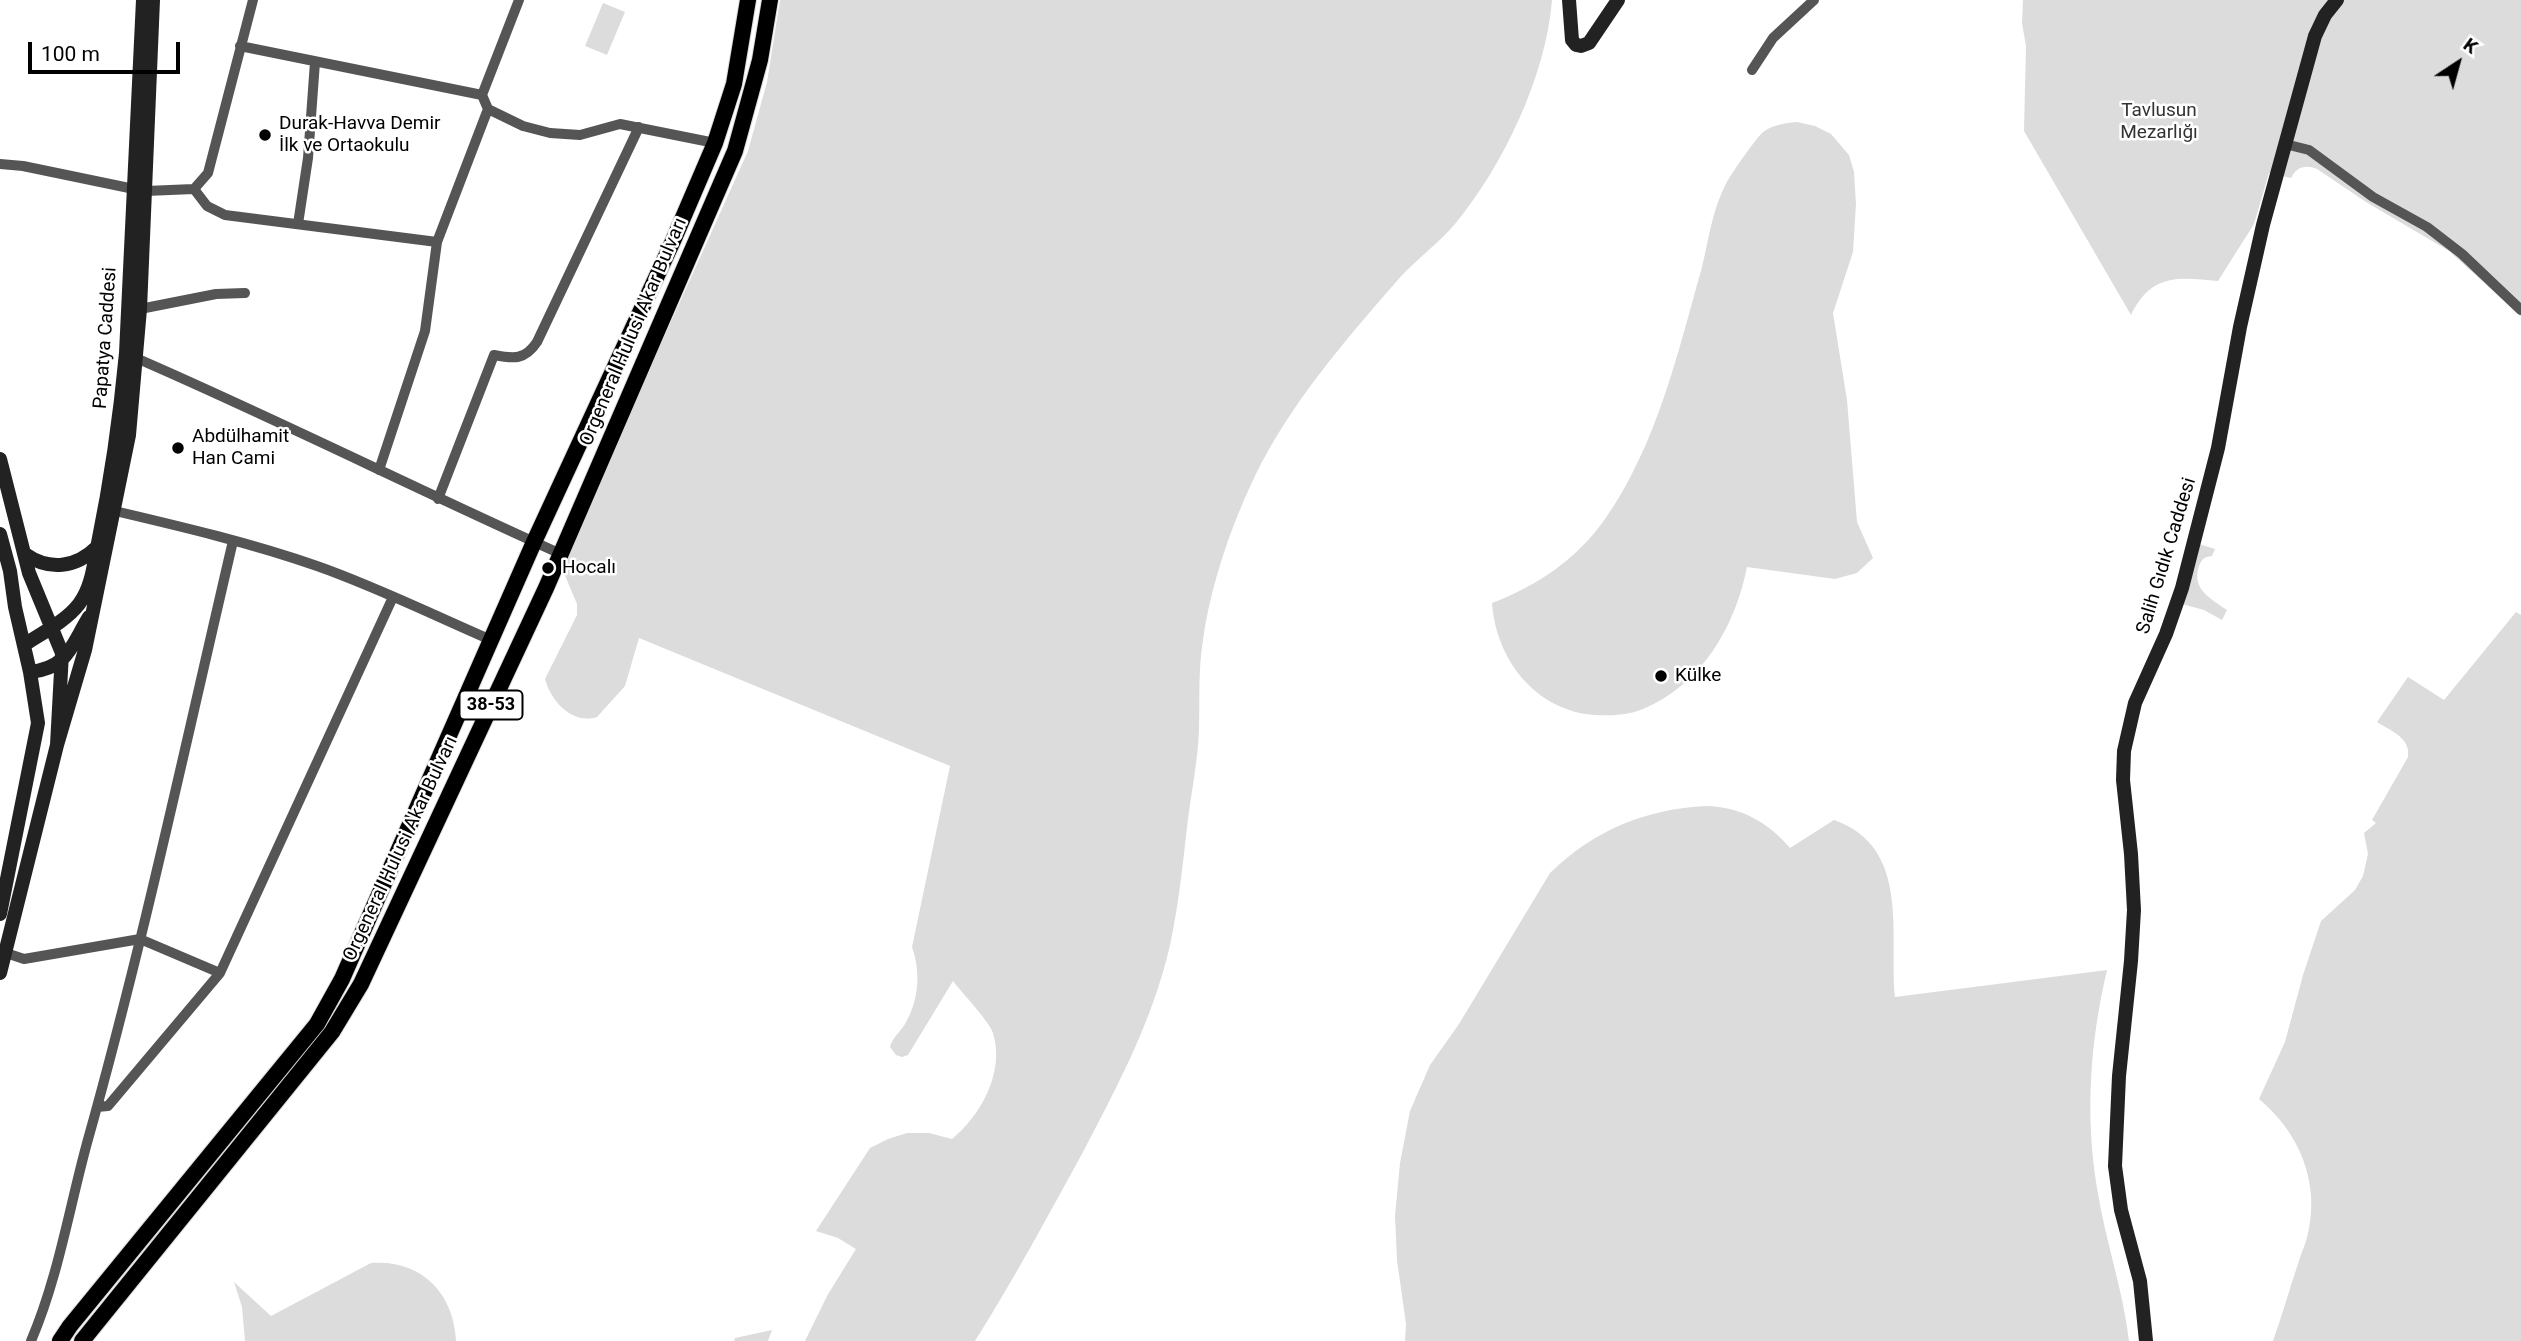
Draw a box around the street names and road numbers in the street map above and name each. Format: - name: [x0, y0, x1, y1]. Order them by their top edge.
- street label: Orgeneral Hulusi Akar Bulvarı: [576, 214, 692, 450]
- street label: Papatya Caddesi: [90, 266, 122, 410]
- street label: Salih Gıdık Caddesi: [2132, 475, 2202, 637]
- road number: 38-53: [460, 690, 522, 720]
- street label: Orgeneral Hulusi Akar Bulvarı: [339, 733, 463, 965]

